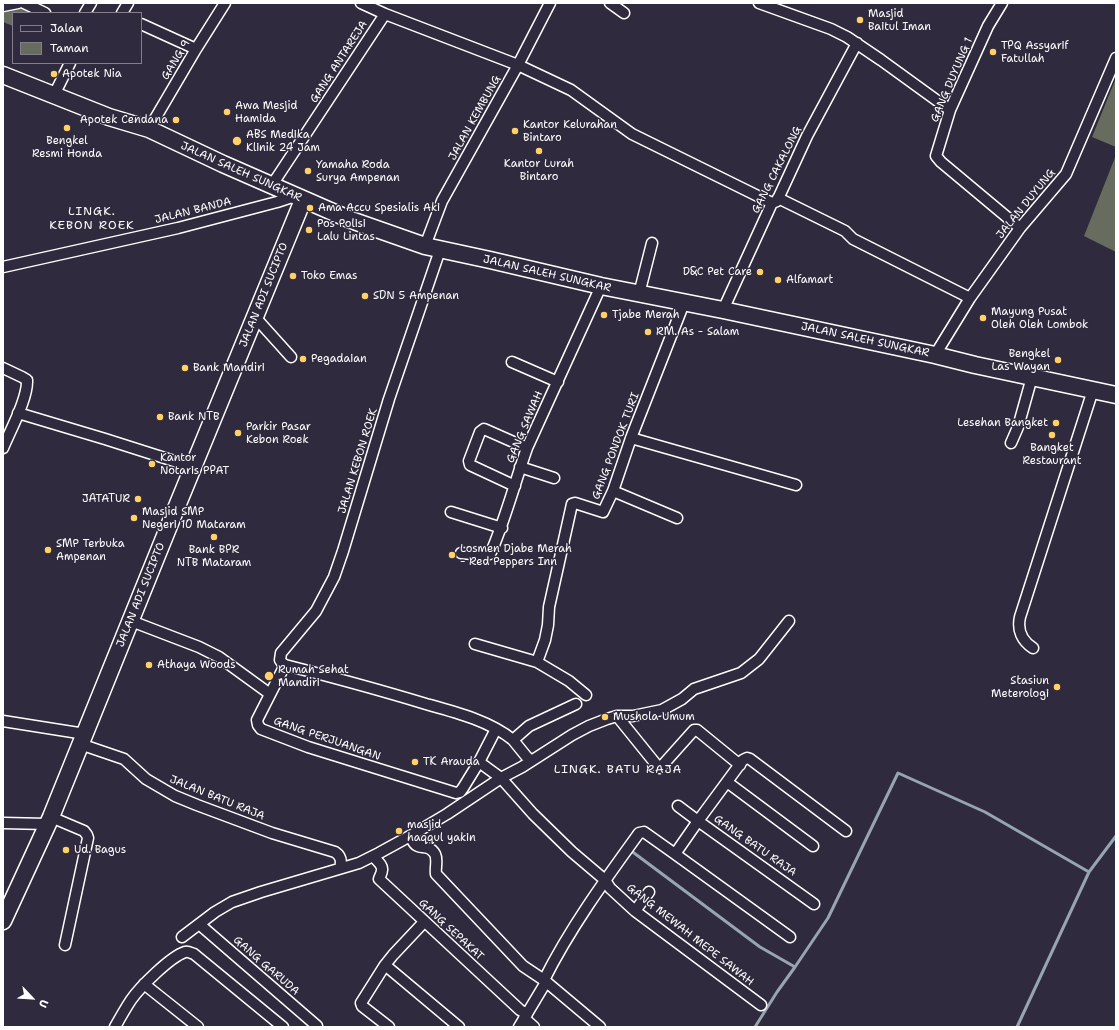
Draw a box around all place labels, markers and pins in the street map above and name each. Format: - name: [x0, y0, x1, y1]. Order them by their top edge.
- place label: Masjid Baitul Iman: [868, 7, 931, 33]
- marker: Masjid Baitul Iman: [855, 15, 865, 25]
- place label: TPQ Assyarif Fatullah: [1001, 39, 1069, 65]
- marker: TPQ Assyarif Fatullah: [988, 47, 998, 57]
- place label: Apotek Nia: [62, 67, 122, 81]
- marker: Apotek Nia: [49, 69, 59, 79]
- place label: Awa Mesjid Hamida: [235, 99, 297, 125]
- marker: Awa Mesjid Hamida: [222, 107, 232, 117]
- place label: Apotek Cendana: [80, 113, 168, 127]
- marker: Apotek Cendana: [171, 115, 181, 125]
- place label: Kantor Kelurahan Bintaro: [523, 118, 617, 144]
- marker: Bengkel Resmi Honda: [62, 123, 72, 133]
- marker: Kantor Kelurahan Bintaro: [510, 126, 520, 136]
- place label: ABS Medika Klinik 24 Jam: [246, 128, 320, 154]
- place label: Bengkel Resmi Honda: [32, 134, 102, 160]
- marker: ABS Medika Klinik 24 Jam: [231, 135, 243, 147]
- marker: Kantor Lurah Bintaro: [534, 146, 544, 156]
- place label: Kantor Lurah Bintaro: [504, 157, 574, 183]
- place label: Yamaha Roda Surya Ampenan: [316, 158, 400, 184]
- marker: Yamaha Roda Surya Ampenan: [303, 166, 313, 176]
- place label: Ama Accu Spesialis Aki: [318, 201, 440, 215]
- marker: Ama Accu Spesialis Aki: [305, 203, 315, 213]
- place label: Pos Polisi Lalu Lintas: [317, 217, 375, 243]
- marker: Pos Polisi Lalu Lintas: [304, 225, 314, 235]
- place label: D&C Pet Care: [683, 265, 752, 279]
- marker: D&C Pet Care: [755, 267, 765, 277]
- place label: Toko Emas: [301, 269, 358, 283]
- marker: Toko Emas: [288, 271, 298, 281]
- place label: Alfamart: [786, 273, 833, 287]
- marker: Alfamart: [773, 275, 783, 285]
- place label: SDN 5 Ampenan: [373, 289, 459, 303]
- marker: SDN 5 Ampenan: [360, 291, 370, 301]
- place label: Mayung Pusat Oleh Oleh Lombok: [991, 305, 1088, 331]
- place label: Tjabe Merah: [612, 308, 680, 322]
- marker: Tjabe Merah: [599, 310, 609, 320]
- marker: Mayung Pusat Oleh Oleh Lombok: [978, 313, 988, 323]
- place label: RM. As - Salam: [656, 325, 739, 339]
- marker: RM. As - Salam: [643, 327, 653, 337]
- place label: Bengkel Las Wayan: [991, 347, 1050, 373]
- place label: Pegadaian: [311, 352, 367, 366]
- marker: Pegadaian: [298, 354, 308, 364]
- marker: Bengkel Las Wayan: [1053, 355, 1063, 365]
- place label: Bank Mandiri: [193, 361, 265, 375]
- marker: Bank Mandiri: [180, 363, 190, 373]
- place label: Bank NTB: [168, 410, 219, 424]
- marker: Bank NTB: [155, 412, 165, 422]
- place label: Lesehan Bangket: [957, 416, 1048, 430]
- marker: Lesehan Bangket: [1051, 418, 1061, 428]
- place label: Parkir Pasar Kebon Roek: [246, 420, 311, 446]
- marker: Parkir Pasar Kebon Roek: [233, 428, 243, 438]
- marker: Bangket Restaurant: [1047, 430, 1057, 440]
- place label: Bangket Restaurant: [1023, 441, 1081, 467]
- place label: Kantor Notaris PPAT: [160, 451, 229, 477]
- marker: Kantor Notaris PPAT: [147, 459, 157, 469]
- place label: JATATUR: [82, 492, 130, 506]
- marker: JATATUR: [133, 494, 143, 504]
- place label: Masjid SMP Negeri 10 Mataram: [142, 505, 246, 531]
- marker: Masjid SMP Negeri 10 Mataram: [129, 513, 139, 523]
- marker: Bank BPR NTB Mataram: [209, 532, 219, 542]
- place label: SMP Terbuka Ampenan: [56, 537, 125, 563]
- place label: Losmen Djabe Merah - Red Peppers Inn: [460, 542, 572, 568]
- place label: Bank BPR NTB Mataram: [177, 543, 251, 569]
- marker: SMP Terbuka Ampenan: [43, 545, 53, 555]
- marker: Losmen Djabe Merah - Red Peppers Inn: [447, 550, 457, 560]
- place label: Athaya Woods: [157, 658, 236, 672]
- marker: Athaya Woods: [144, 660, 154, 670]
- place label: Rumah Sehat Mandiri: [278, 663, 349, 689]
- marker: Rumah Sehat Mandiri: [263, 670, 275, 682]
- place label: Stasiun Meterologi: [991, 674, 1049, 700]
- marker: Stasiun Meterologi: [1052, 682, 1062, 692]
- place label: Mushola Umum: [613, 710, 695, 724]
- marker: Mushola Umum: [600, 712, 610, 722]
- place label: TK Arauda: [423, 755, 480, 769]
- marker: TK Arauda: [410, 757, 420, 767]
- place label: masjid haqqul yakin: [407, 818, 476, 844]
- marker: masjid haqqul yakin: [394, 826, 404, 836]
- place label: Ud. Bagus: [74, 843, 126, 857]
- marker: Ud. Bagus: [61, 845, 71, 855]

